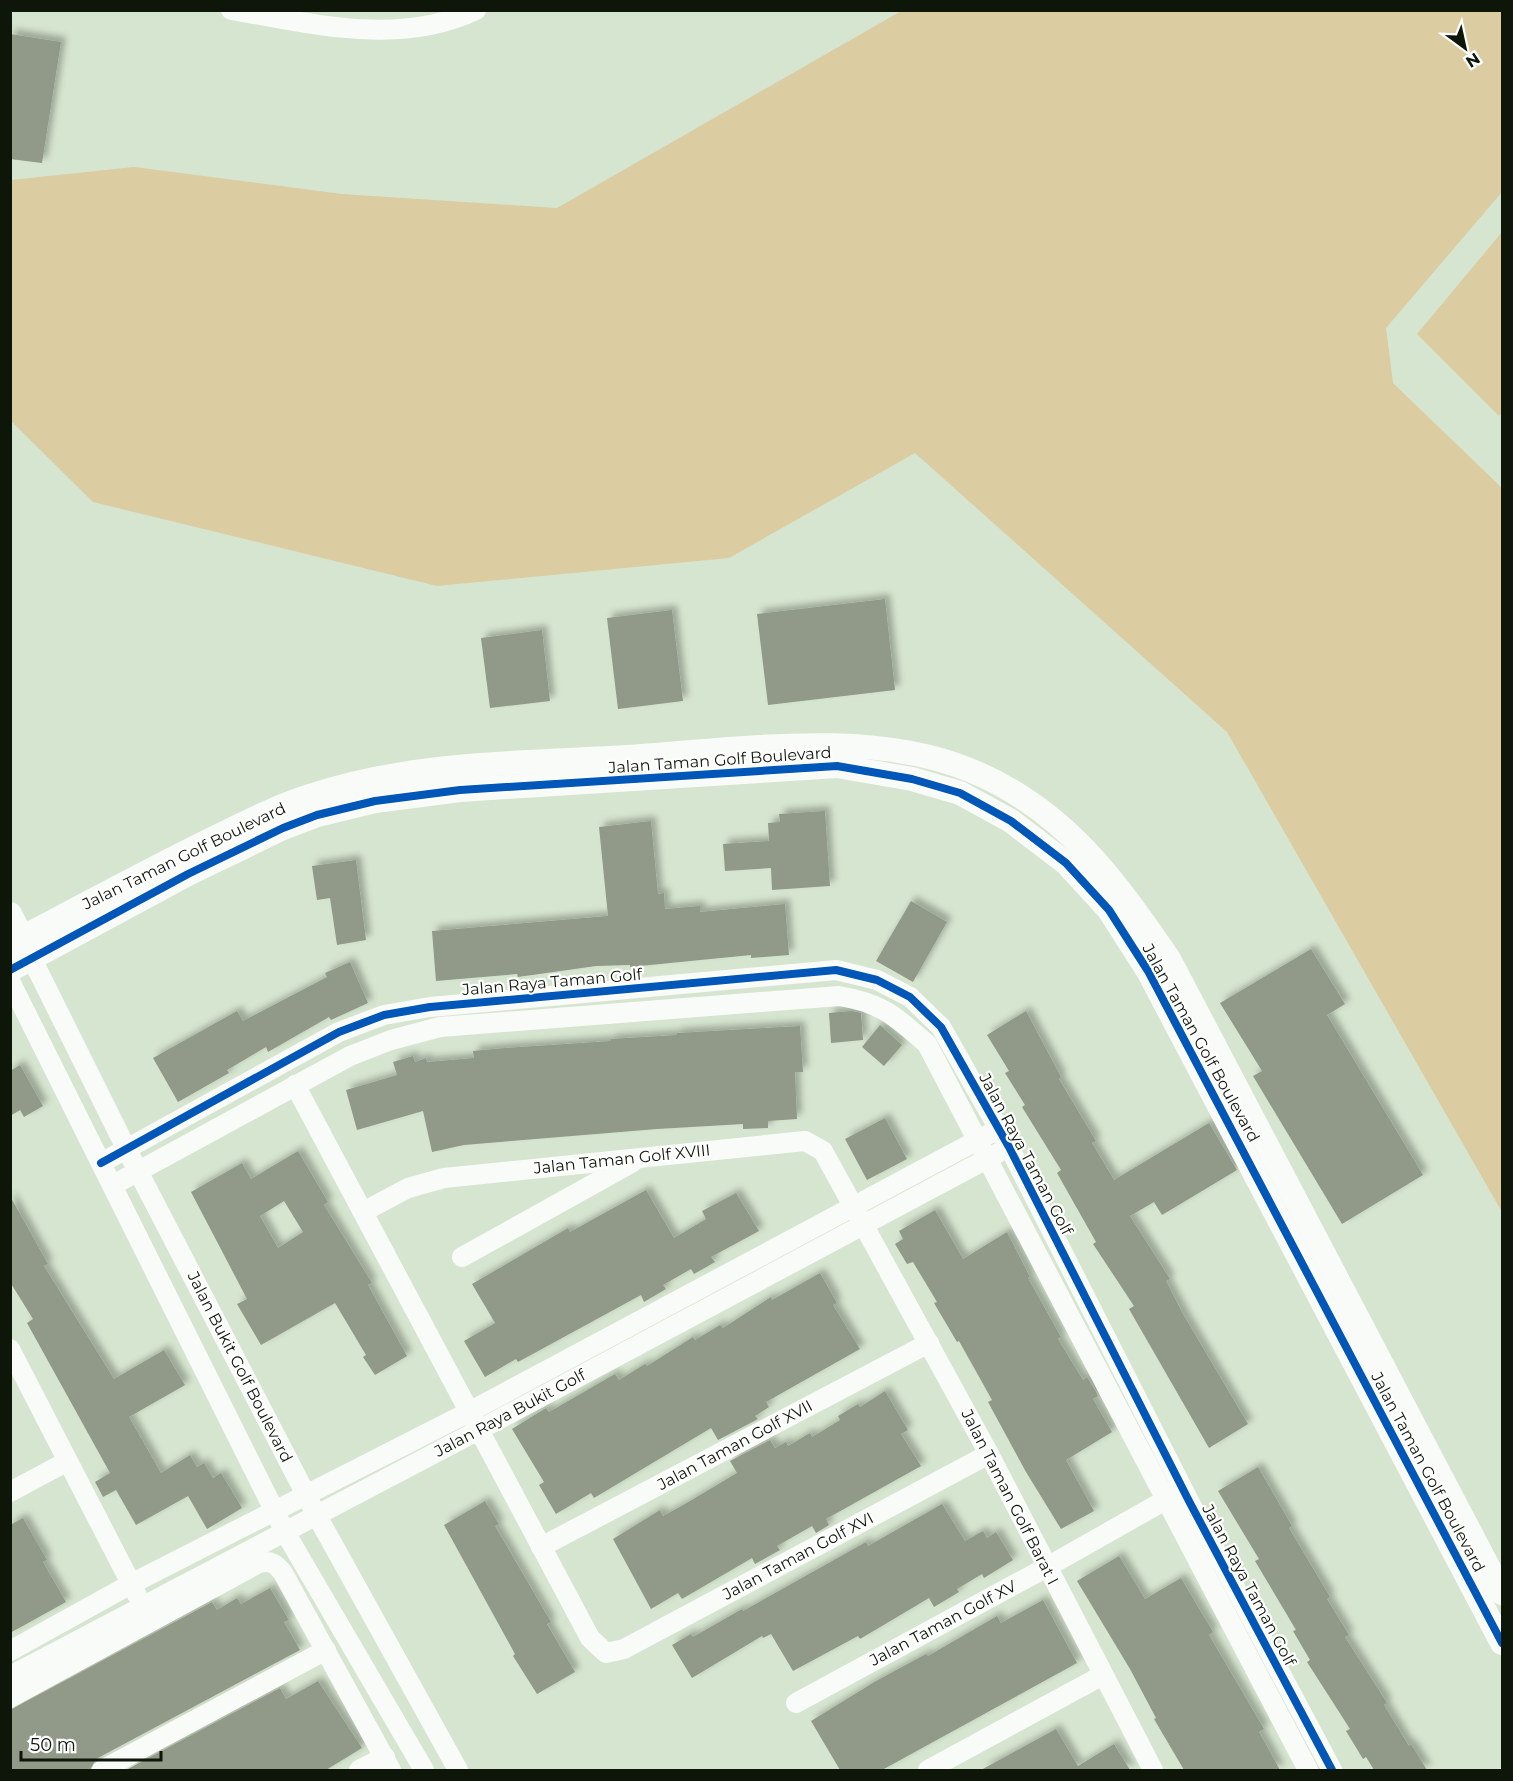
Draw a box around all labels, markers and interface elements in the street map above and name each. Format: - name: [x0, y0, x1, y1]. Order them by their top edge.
- north arrow: [1435, 18, 1495, 78]
- text: N: [1462, 49, 1483, 72]
- street label: Jalan Taman Golf Boulevard: [607, 743, 832, 777]
- street label: Jalan Taman Golf Boulevard: [78, 798, 289, 914]
- street label: Jalan Taman Golf Boulevard: [1138, 940, 1264, 1145]
- street label: Jalan Raya Taman Golf: [460, 965, 643, 999]
- street label: Jalan Raya Taman Golf: [975, 1069, 1077, 1239]
- street label: Jalan Taman Golf XVIII: [532, 1140, 711, 1178]
- street label: Jalan Bukit Golf Boulevard: [183, 1268, 296, 1465]
- street label: Jalan Raya Bukit Golf: [430, 1365, 589, 1461]
- street label: Jalan Taman Golf Boulevard: [1367, 1368, 1489, 1575]
- street label: Jalan Taman Golf XVII: [653, 1396, 816, 1494]
- street label: Jalan Taman Golf Barat I: [957, 1405, 1063, 1588]
- street label: Jalan Raya Taman Golf: [1198, 1500, 1300, 1670]
- street label: Jalan Taman Golf XVI: [718, 1508, 877, 1604]
- street label: Jalan Taman Golf XV: [866, 1576, 1020, 1670]
- scale bar: [21, 1724, 160, 1762]
- text: 50 m: [30, 1734, 76, 1756]

